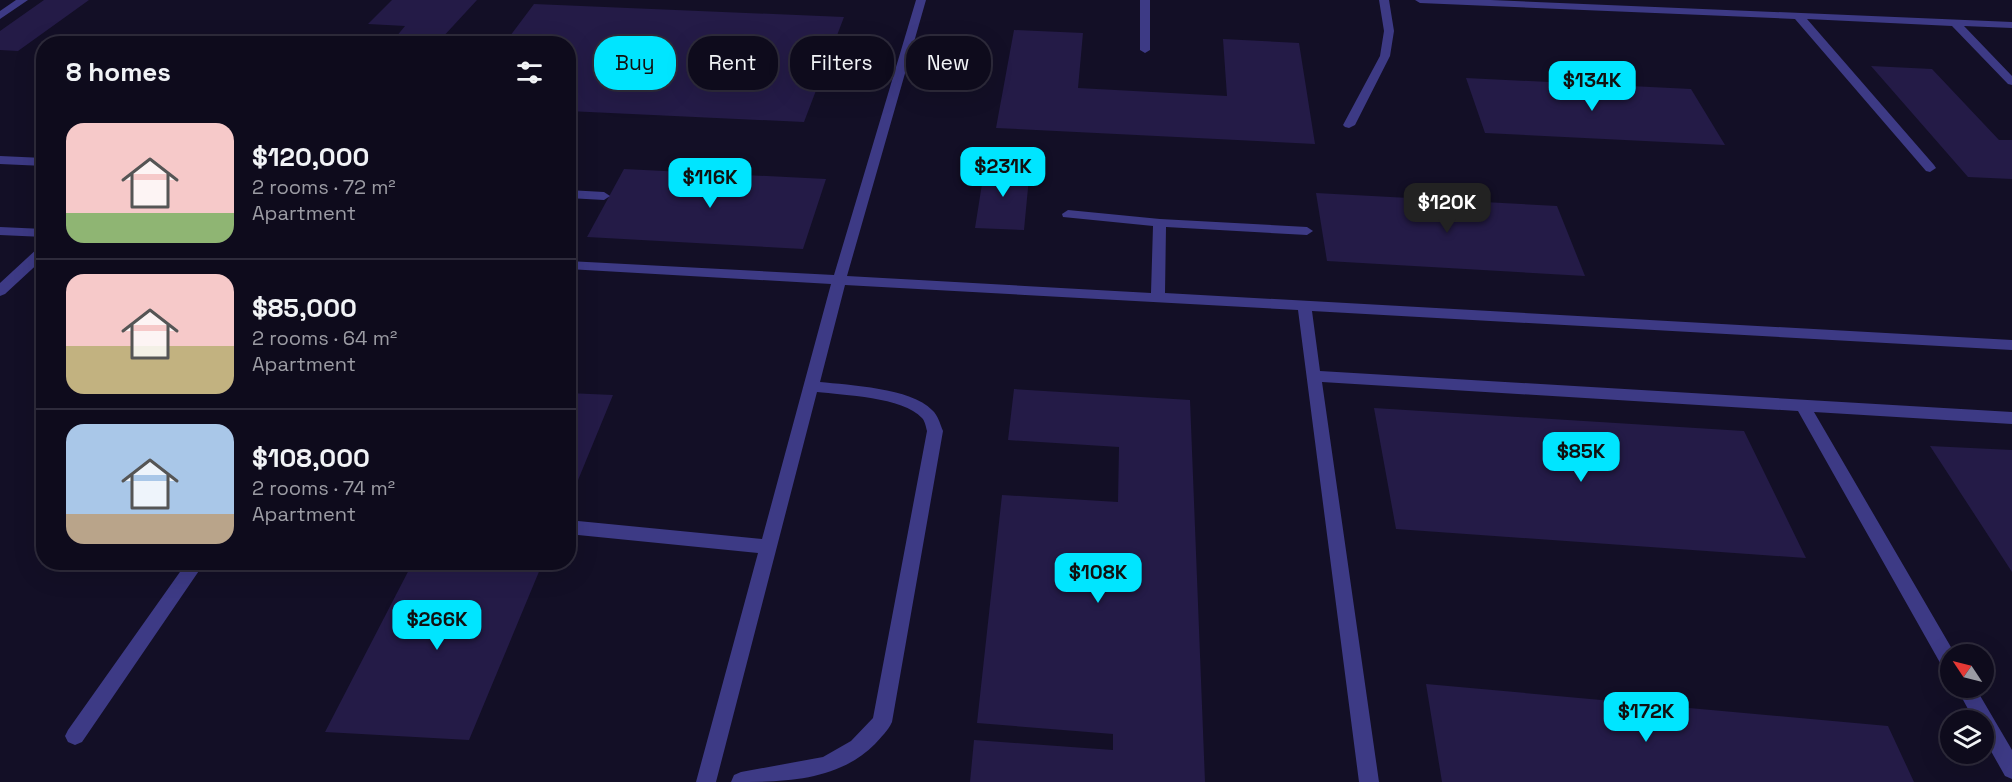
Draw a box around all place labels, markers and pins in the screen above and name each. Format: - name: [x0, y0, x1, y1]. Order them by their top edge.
- pin: $134K: [1550, 61, 1634, 112]
- pin: $231K: [961, 147, 1045, 198]
- pin: $116K: [668, 158, 752, 209]
- pin: $120K: [1405, 183, 1489, 234]
- pin: $85K: [1545, 432, 1617, 483]
- pin: $108K: [1056, 553, 1140, 604]
- pin: $266K: [395, 600, 479, 651]
- pin: $172K: [1604, 692, 1688, 743]

